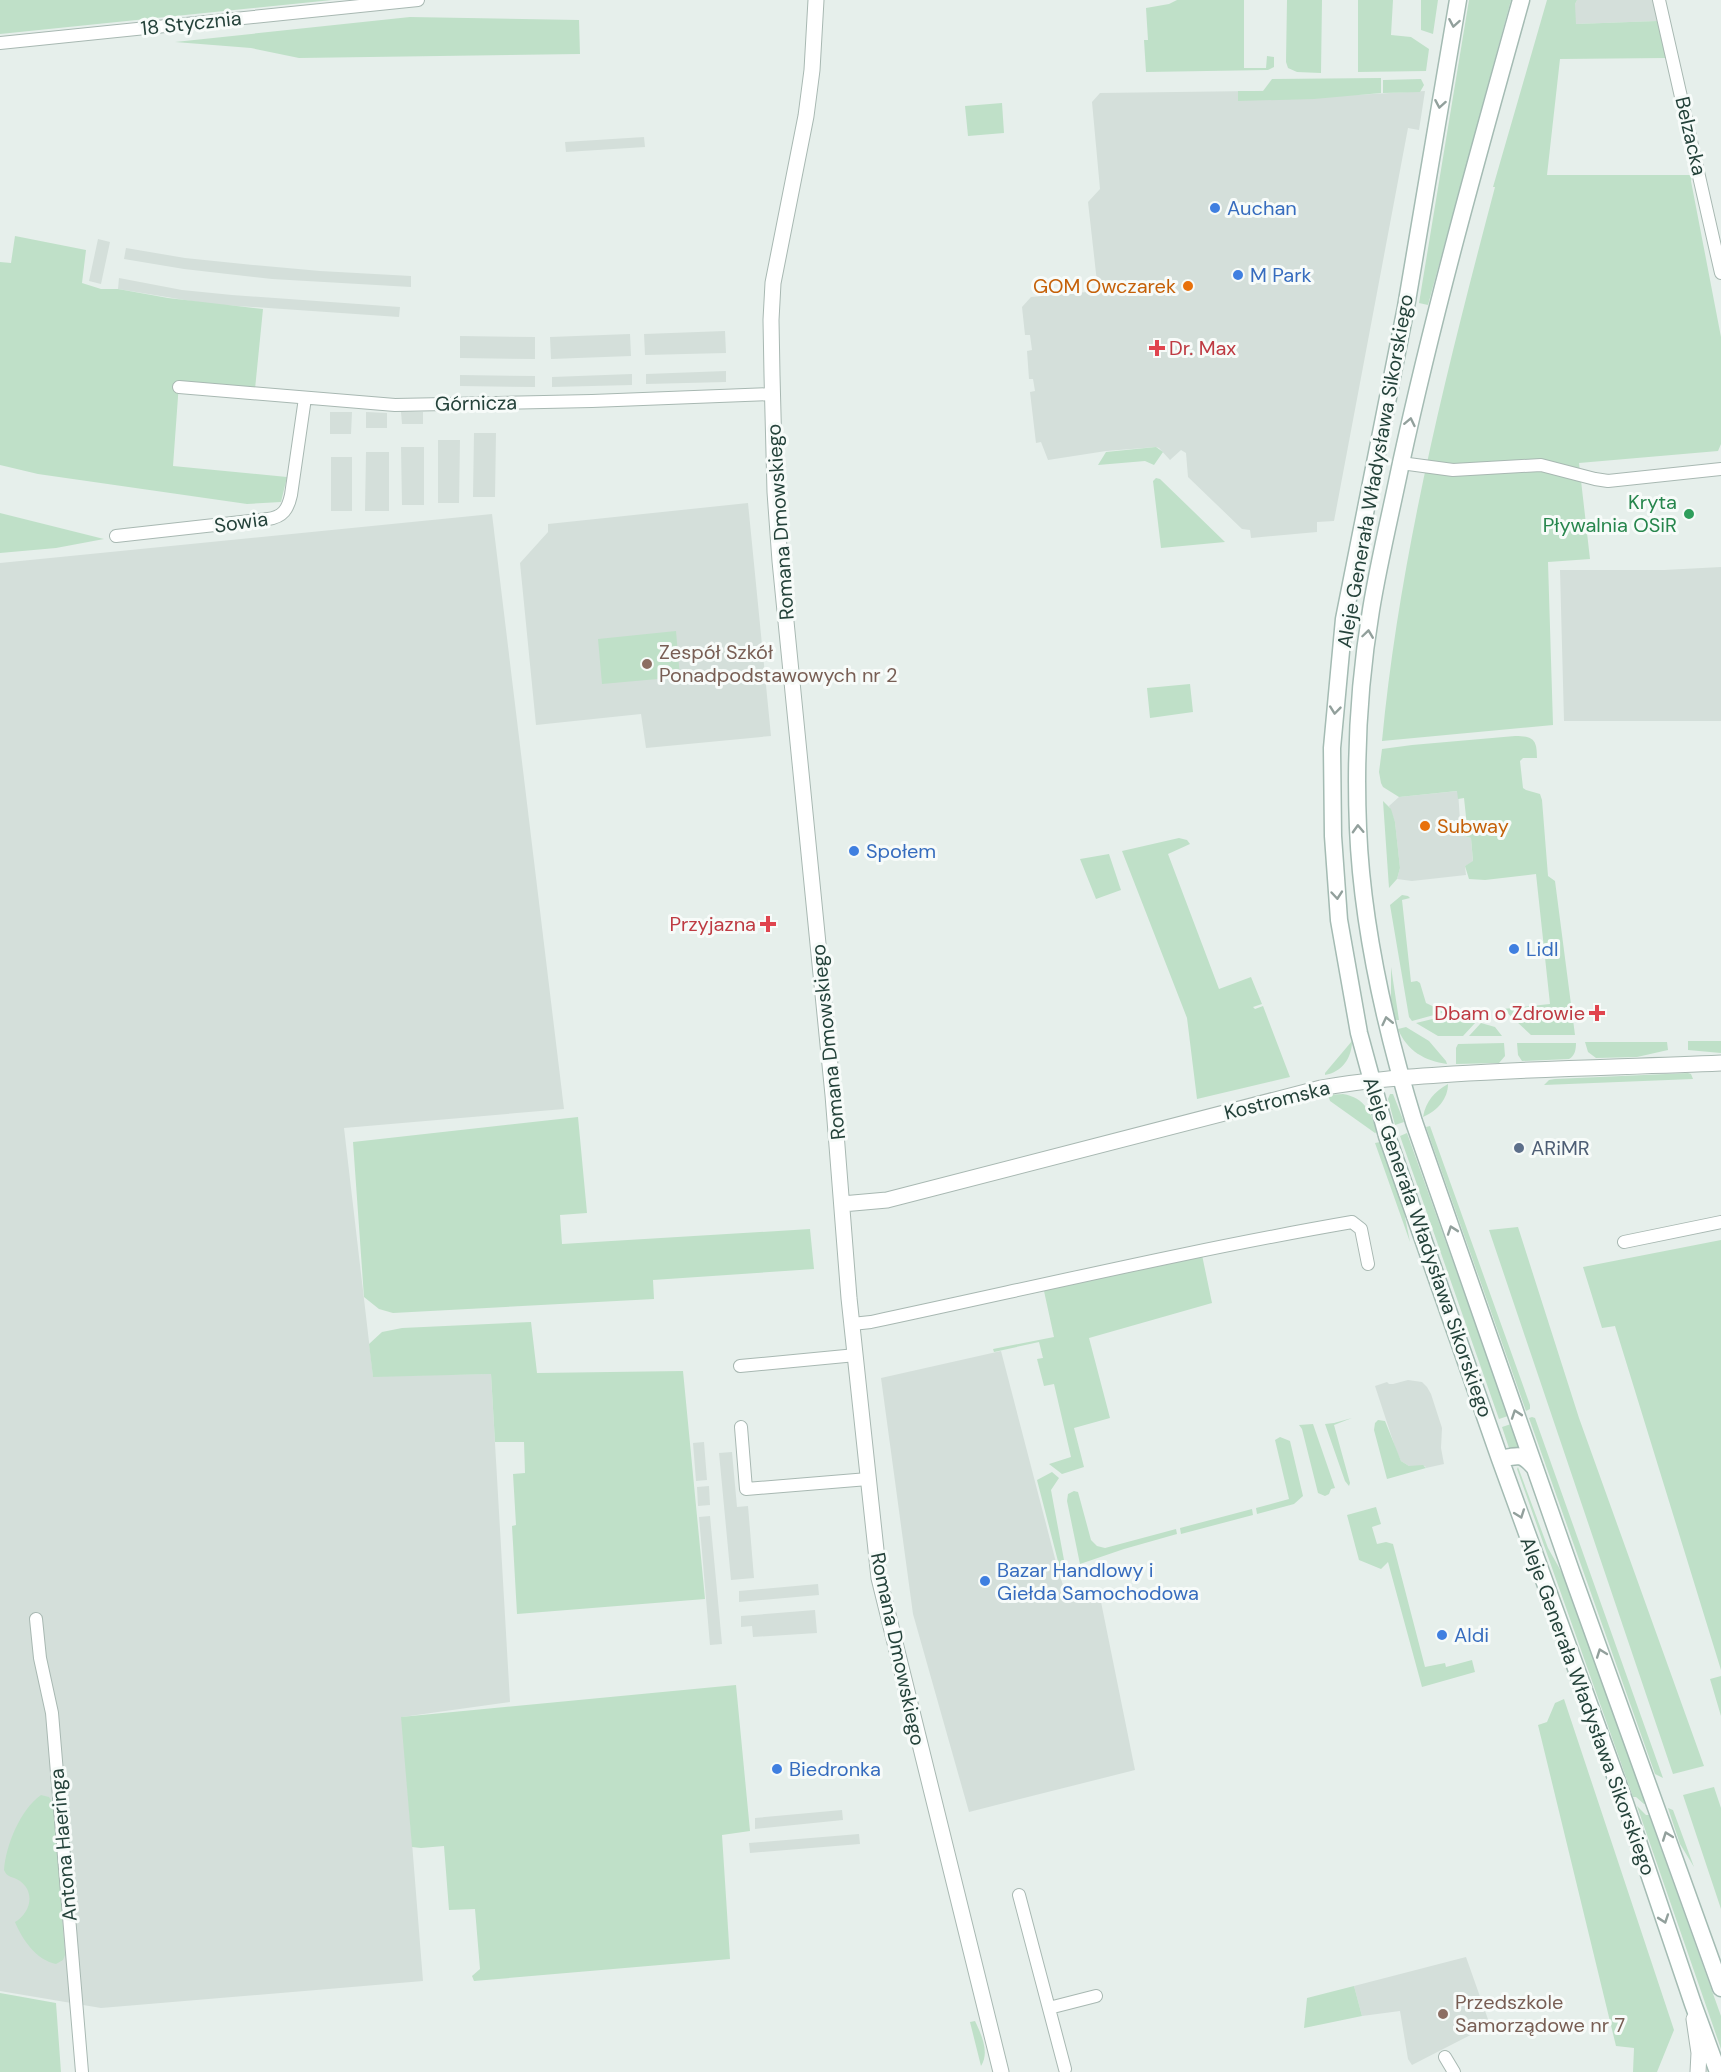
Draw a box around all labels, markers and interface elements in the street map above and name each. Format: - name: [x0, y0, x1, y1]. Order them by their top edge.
- street label: 18 Stycznia: [139, 5, 243, 41]
- one-way arrow: [1448, 19, 1460, 28]
- street label: Belzacka: [1669, 94, 1713, 178]
- one-way arrow: [1435, 100, 1447, 109]
- place label: Auchan: [1227, 195, 1297, 221]
- marker: Auchan: [1208, 201, 1222, 215]
- place label: M Park: [1250, 262, 1312, 288]
- marker: M Park: [1231, 268, 1245, 282]
- place label: GOM Owczarek: [1033, 273, 1176, 299]
- marker: GOM Owczarek: [1181, 279, 1195, 293]
- street label: Aleje Generała Władysława Sikorskiego: [1331, 292, 1419, 650]
- place label: Dr. Max: [1169, 335, 1236, 361]
- marker: Dr. Max: [1150, 341, 1164, 355]
- street label: Górnicza: [435, 389, 517, 417]
- one-way arrow: [1403, 418, 1416, 428]
- street label: Romana Dmowskiego: [760, 423, 800, 621]
- place label: Kryta Pływalnia OSiR: [1543, 489, 1677, 538]
- street label: Sowia: [212, 505, 270, 539]
- marker: Kryta Pływalnia OSiR: [1682, 507, 1696, 521]
- one-way arrow: [1361, 629, 1373, 639]
- place label: Zespół Szkół Ponadpodstawowych nr 2: [659, 639, 898, 688]
- marker: Zespół Szkół Ponadpodstawowych nr 2: [640, 657, 654, 671]
- one-way arrow: [1329, 705, 1342, 715]
- place label: Subway: [1437, 813, 1509, 839]
- marker: Subway: [1418, 819, 1432, 833]
- one-way arrow: [1352, 824, 1365, 833]
- place label: Społem: [866, 838, 936, 864]
- marker: Społem: [847, 844, 861, 858]
- one-way arrow: [1330, 890, 1343, 899]
- place label: Przyjazna: [669, 911, 756, 937]
- marker: Przyjazna: [761, 917, 775, 931]
- place label: Lidl: [1526, 936, 1558, 962]
- marker: Lidl: [1507, 942, 1521, 956]
- street label: Romana Dmowskiego: [805, 943, 851, 1141]
- place label: Dbam o Zdrowie: [1434, 1000, 1585, 1026]
- marker: Dbam o Zdrowie: [1590, 1006, 1604, 1020]
- one-way arrow: [1382, 1016, 1395, 1026]
- street label: Aleje Generała Władysława Sikorskiego: [1357, 1073, 1499, 1421]
- street label: Kostromska: [1221, 1074, 1333, 1126]
- place label: ARiMR: [1531, 1135, 1590, 1161]
- marker: ARiMR: [1512, 1141, 1526, 1155]
- one-way arrow: [1446, 1225, 1459, 1236]
- one-way arrow: [1511, 1409, 1524, 1420]
- one-way arrow: [1512, 1508, 1525, 1519]
- street label: Aleje Generała Władysława Sikorskiego: [1514, 1533, 1662, 1879]
- street label: Romana Dmowskiego: [865, 1550, 931, 1748]
- place label: Bazar Handlowy i Giełda Samochodowa: [997, 1557, 1199, 1606]
- marker: Bazar Handlowy i Giełda Samochodowa: [978, 1574, 992, 1588]
- place label: Aldi: [1454, 1622, 1489, 1648]
- marker: Aldi: [1435, 1628, 1449, 1642]
- one-way arrow: [1595, 1648, 1608, 1658]
- place label: Biedronka: [789, 1756, 881, 1782]
- marker: Biedronka: [770, 1762, 784, 1776]
- street label: Antona Haeringa: [43, 1767, 83, 1923]
- one-way arrow: [1662, 1831, 1675, 1842]
- one-way arrow: [1656, 1913, 1669, 1923]
- place label: Przedszkole Samorządowe nr 7: [1455, 1989, 1625, 2038]
- marker: Przedszkole Samorządowe nr 7: [1436, 2007, 1450, 2021]

